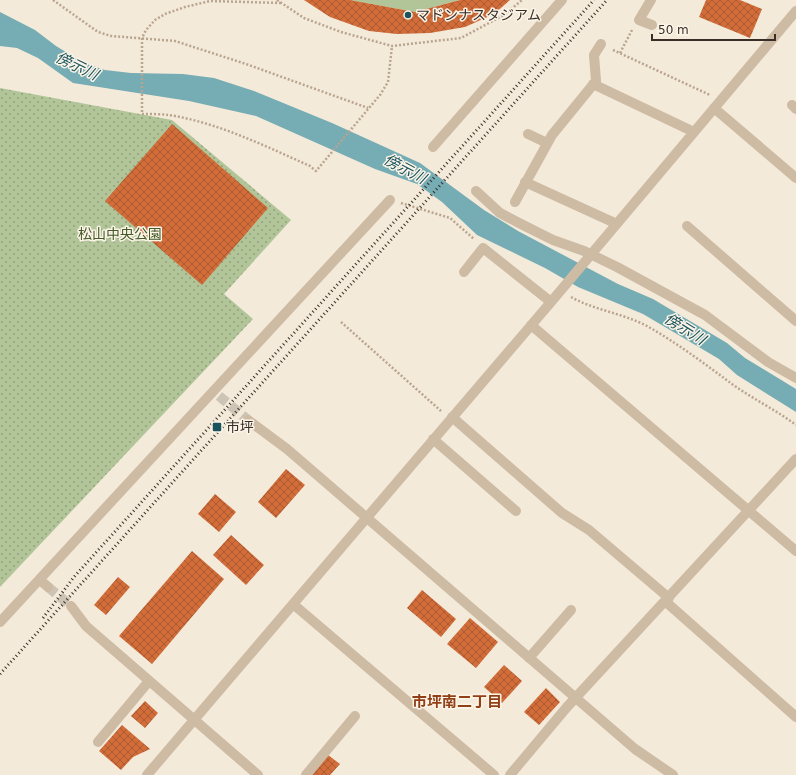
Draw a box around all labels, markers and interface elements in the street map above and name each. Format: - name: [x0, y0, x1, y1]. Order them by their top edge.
- place label: マドンナスタジアム: [416, 7, 541, 23]
- marker: マドンナスタジアム: [403, 10, 413, 20]
- scale bar: [652, 16, 775, 42]
- text: 50 m: [658, 23, 689, 37]
- water label: 傍示川: [53, 48, 103, 85]
- water label: 傍示川: [381, 150, 431, 188]
- park label: 松山中央公園: [78, 226, 162, 242]
- water label: 傍示川: [661, 309, 711, 350]
- place label: 市坪: [226, 419, 254, 435]
- marker: 市坪: [211, 421, 223, 433]
- district label: 市坪南二丁目: [412, 693, 502, 711]

